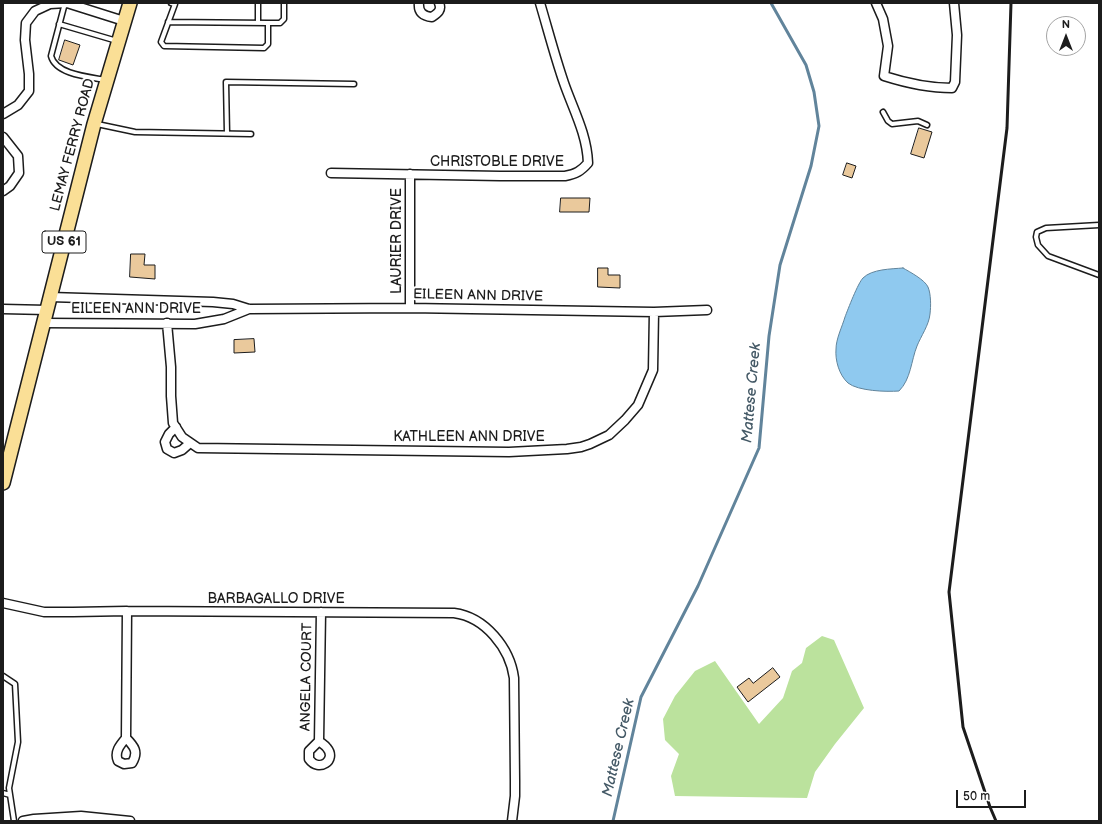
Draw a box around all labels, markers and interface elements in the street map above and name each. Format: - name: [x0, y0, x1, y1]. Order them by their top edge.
- north arrow: [1046, 16, 1086, 56]
- text: N: [1062, 18, 1070, 31]
- street label: LEMAY FERRY ROAD: [47, 77, 99, 213]
- street label: CHRISTOBLE DRIVE: [430, 154, 564, 170]
- street label: LAURIER DRIVE: [389, 188, 405, 294]
- road number: US 61: [42, 231, 86, 253]
- street label: EILEEN ANN DRIVE: [413, 286, 543, 306]
- street label: EILEEN ANN DRIVE: [71, 301, 201, 317]
- water label: Mattese Creek: [739, 342, 765, 444]
- street label: KATHLEEN ANN DRIVE: [393, 429, 545, 445]
- street label: BARBAGALLO DRIVE: [207, 591, 345, 607]
- street label: ANGELA COURT: [298, 623, 316, 731]
- water label: Mattese Creek: [599, 697, 639, 799]
- scale bar: [958, 782, 1028, 808]
- text: 50 m: [963, 789, 990, 804]

